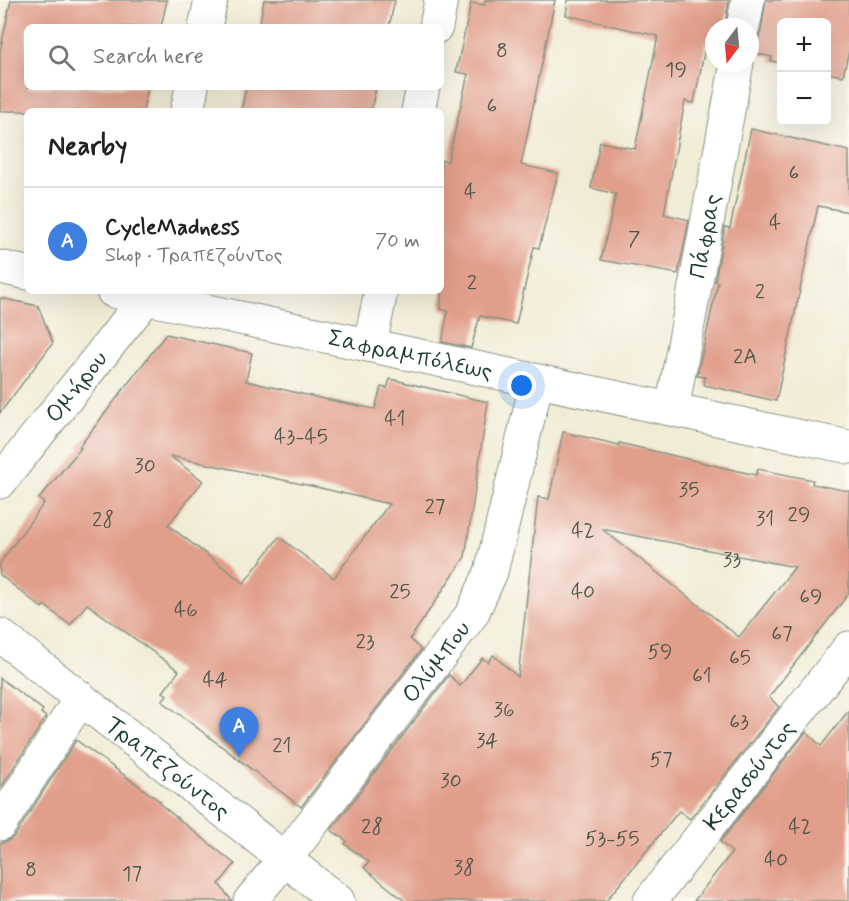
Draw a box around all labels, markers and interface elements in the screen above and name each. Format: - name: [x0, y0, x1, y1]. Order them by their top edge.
- north arrow: [705, 18, 759, 72]
- map controls: [777, 18, 831, 126]
- button: +: [777, 18, 831, 72]
- search box: [24, 24, 444, 90]
- house number: 8: [496, 37, 508, 65]
- icon: search: [45, 41, 78, 74]
- text: Search here: [93, 43, 204, 71]
- house number: 19: [665, 56, 687, 84]
- button: −: [777, 72, 831, 126]
- house number: 6: [487, 92, 497, 120]
- text: Nearby: [48, 130, 127, 164]
- house number: 6: [789, 159, 799, 187]
- house number: 4: [464, 178, 476, 206]
- street label: Πάφρας: [683, 191, 729, 281]
- house number: 4: [769, 209, 781, 237]
- text: CycleMadness: [105, 214, 240, 242]
- house number: 7: [628, 225, 641, 253]
- text: A: [61, 228, 74, 255]
- text: 70 m: [375, 228, 420, 255]
- text: Shop · Τραπεζούντος: [105, 242, 282, 269]
- house number: 2: [467, 269, 477, 297]
- house number: 2: [755, 278, 765, 306]
- street label: Σαφραμπόλεως: [325, 323, 495, 388]
- house number: 2Α: [733, 343, 757, 371]
- street label: Ομήρου: [39, 345, 115, 430]
- your location: [507, 371, 536, 400]
- house number: 41: [384, 405, 406, 433]
- house number: 43-45: [274, 423, 328, 451]
- house number: 30: [134, 452, 156, 480]
- house number: 35: [679, 476, 699, 504]
- house number: 27: [425, 493, 445, 521]
- house number: 29: [788, 501, 810, 529]
- house number: 31: [756, 505, 774, 533]
- house number: 28: [92, 506, 114, 534]
- house number: 42: [571, 517, 595, 545]
- house number: 33: [723, 546, 741, 574]
- house number: 25: [389, 578, 411, 606]
- house number: 40: [571, 578, 595, 606]
- house number: 69: [799, 583, 823, 611]
- house number: 46: [174, 596, 198, 624]
- street label: Ολύμπου: [395, 615, 478, 710]
- house number: 67: [771, 620, 793, 648]
- house number: 23: [355, 628, 375, 656]
- house number: 59: [647, 638, 673, 666]
- house number: 65: [729, 644, 751, 672]
- house number: 61: [692, 662, 712, 690]
- house number: 44: [203, 666, 228, 694]
- house number: 36: [493, 696, 515, 724]
- pin: A: [220, 708, 258, 757]
- house number: 63: [729, 708, 749, 736]
- street label: Τραπεζούντος: [98, 710, 236, 827]
- street label: Κερασούντος: [697, 715, 803, 838]
- house number: 34: [476, 727, 498, 755]
- house number: 21: [272, 732, 292, 760]
- house number: 57: [649, 746, 673, 774]
- house number: 30: [440, 767, 462, 795]
- house number: 28: [361, 813, 383, 841]
- house number: 42: [788, 813, 812, 841]
- house number: 53-55: [585, 825, 639, 853]
- house number: 40: [764, 846, 788, 874]
- house number: 38: [454, 854, 475, 882]
- house number: 8: [25, 856, 37, 884]
- house number: 17: [122, 860, 142, 888]

